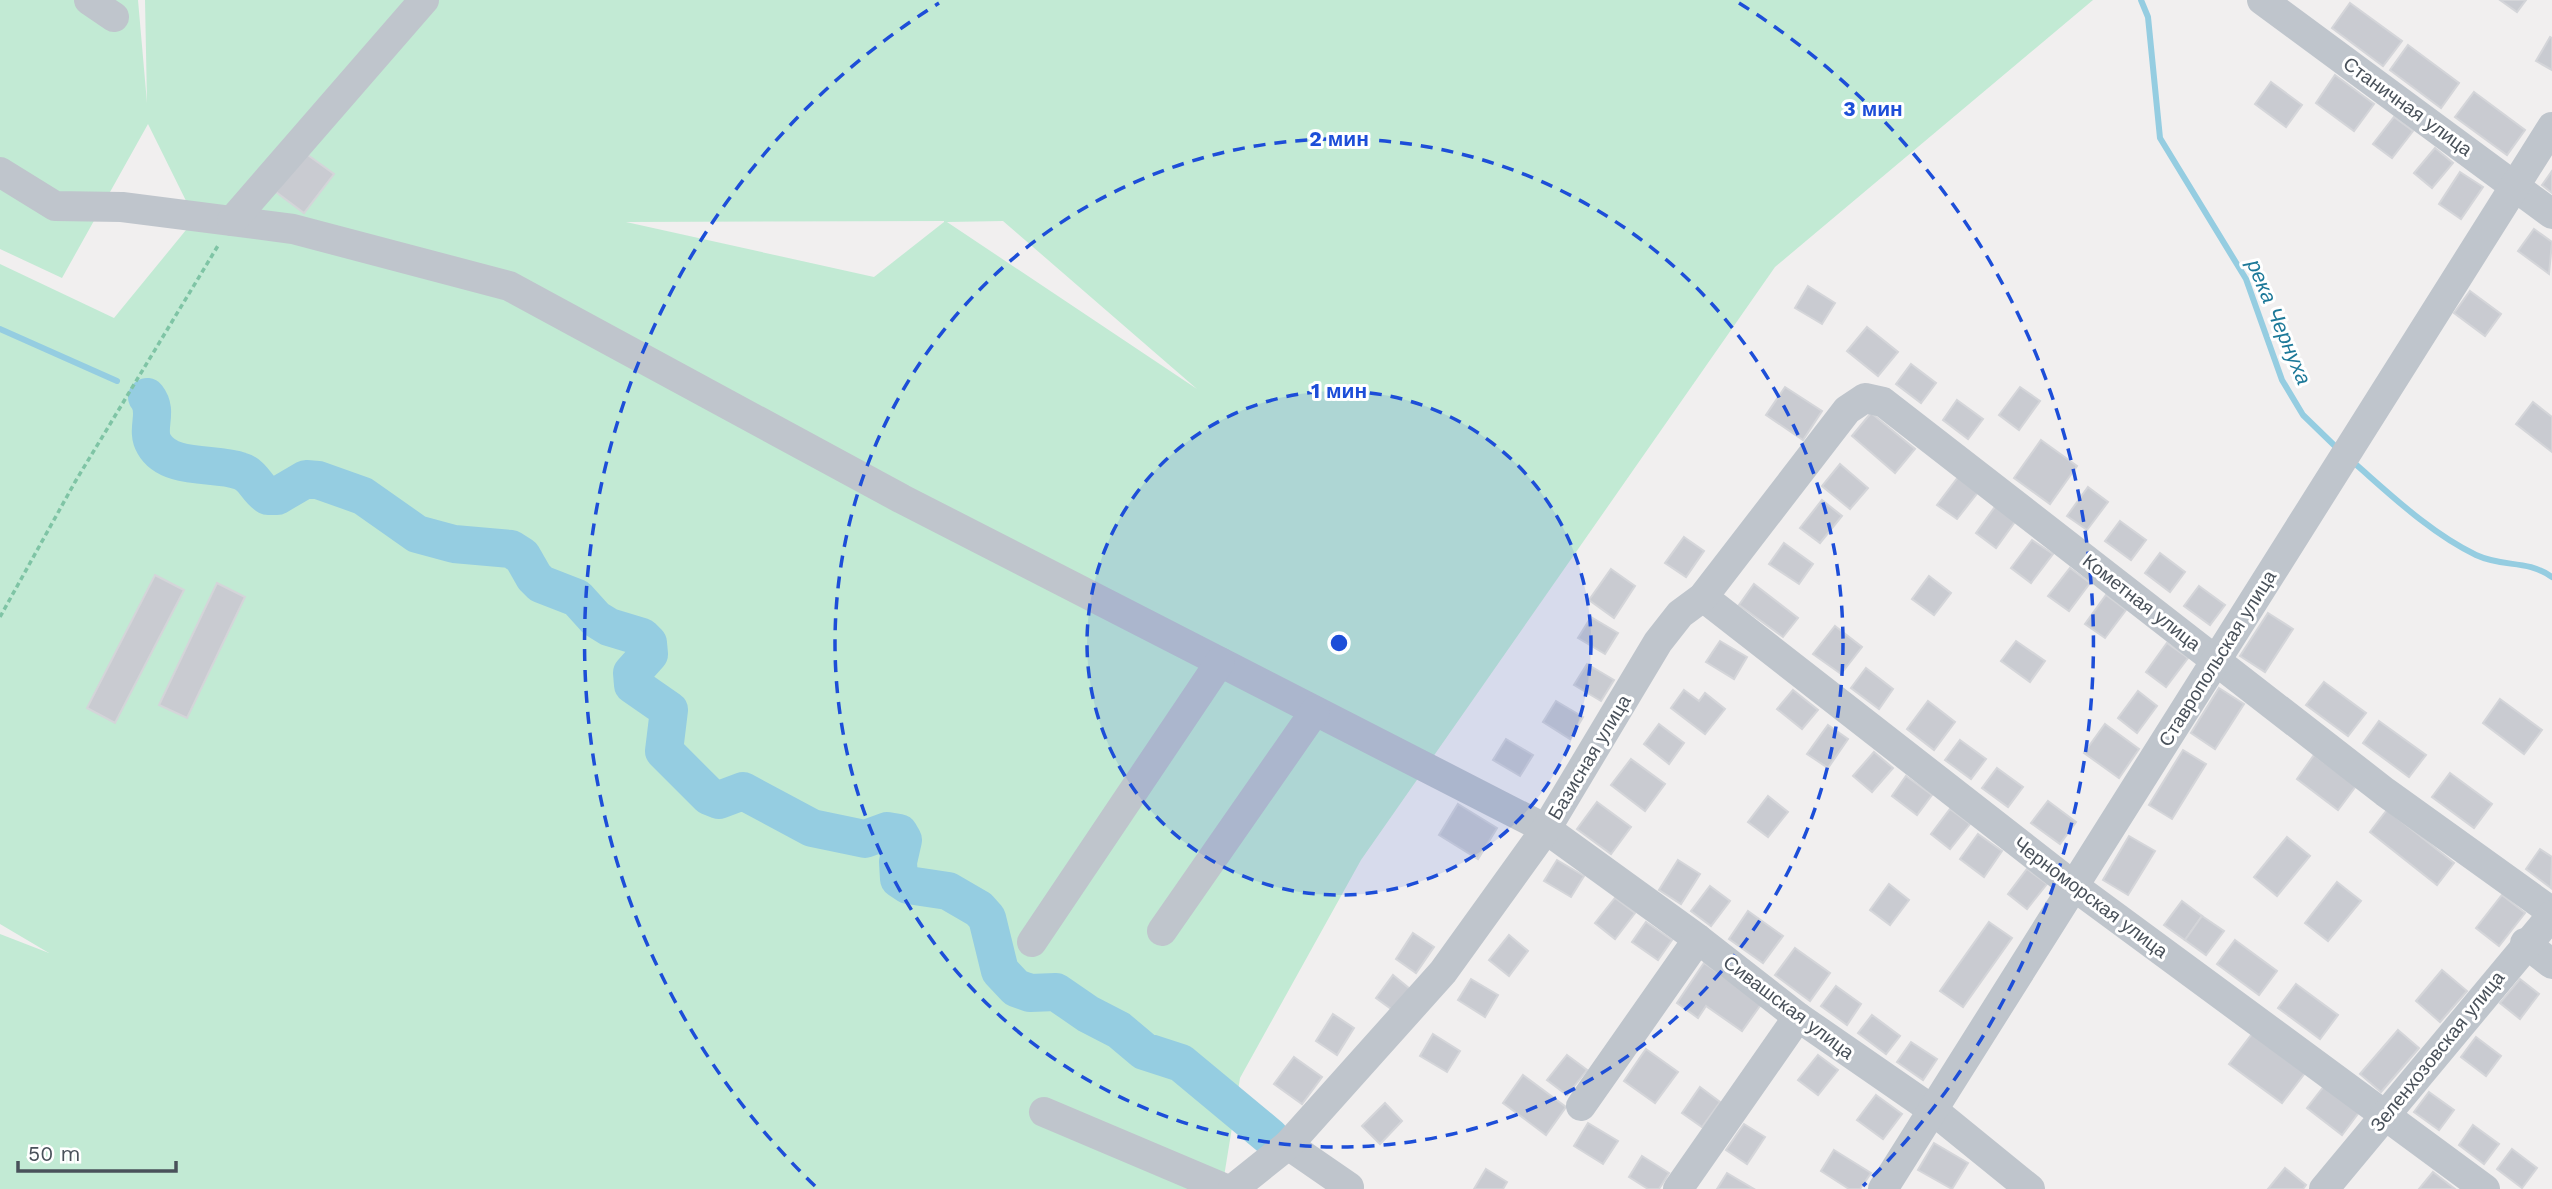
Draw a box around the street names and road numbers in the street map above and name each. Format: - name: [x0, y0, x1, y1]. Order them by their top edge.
- street label: Станичная улица: [2339, 52, 2477, 161]
- street label: Кометная улица: [2078, 549, 2206, 656]
- street label: Ставропольская улица: [2154, 566, 2281, 751]
- street label: Базисная улица: [1543, 690, 1636, 824]
- street label: Черноморская улица: [2009, 832, 2173, 963]
- street label: Сивашская улица: [1719, 951, 1859, 1064]
- street label: Зеленхозовская улица: [2366, 966, 2510, 1136]

